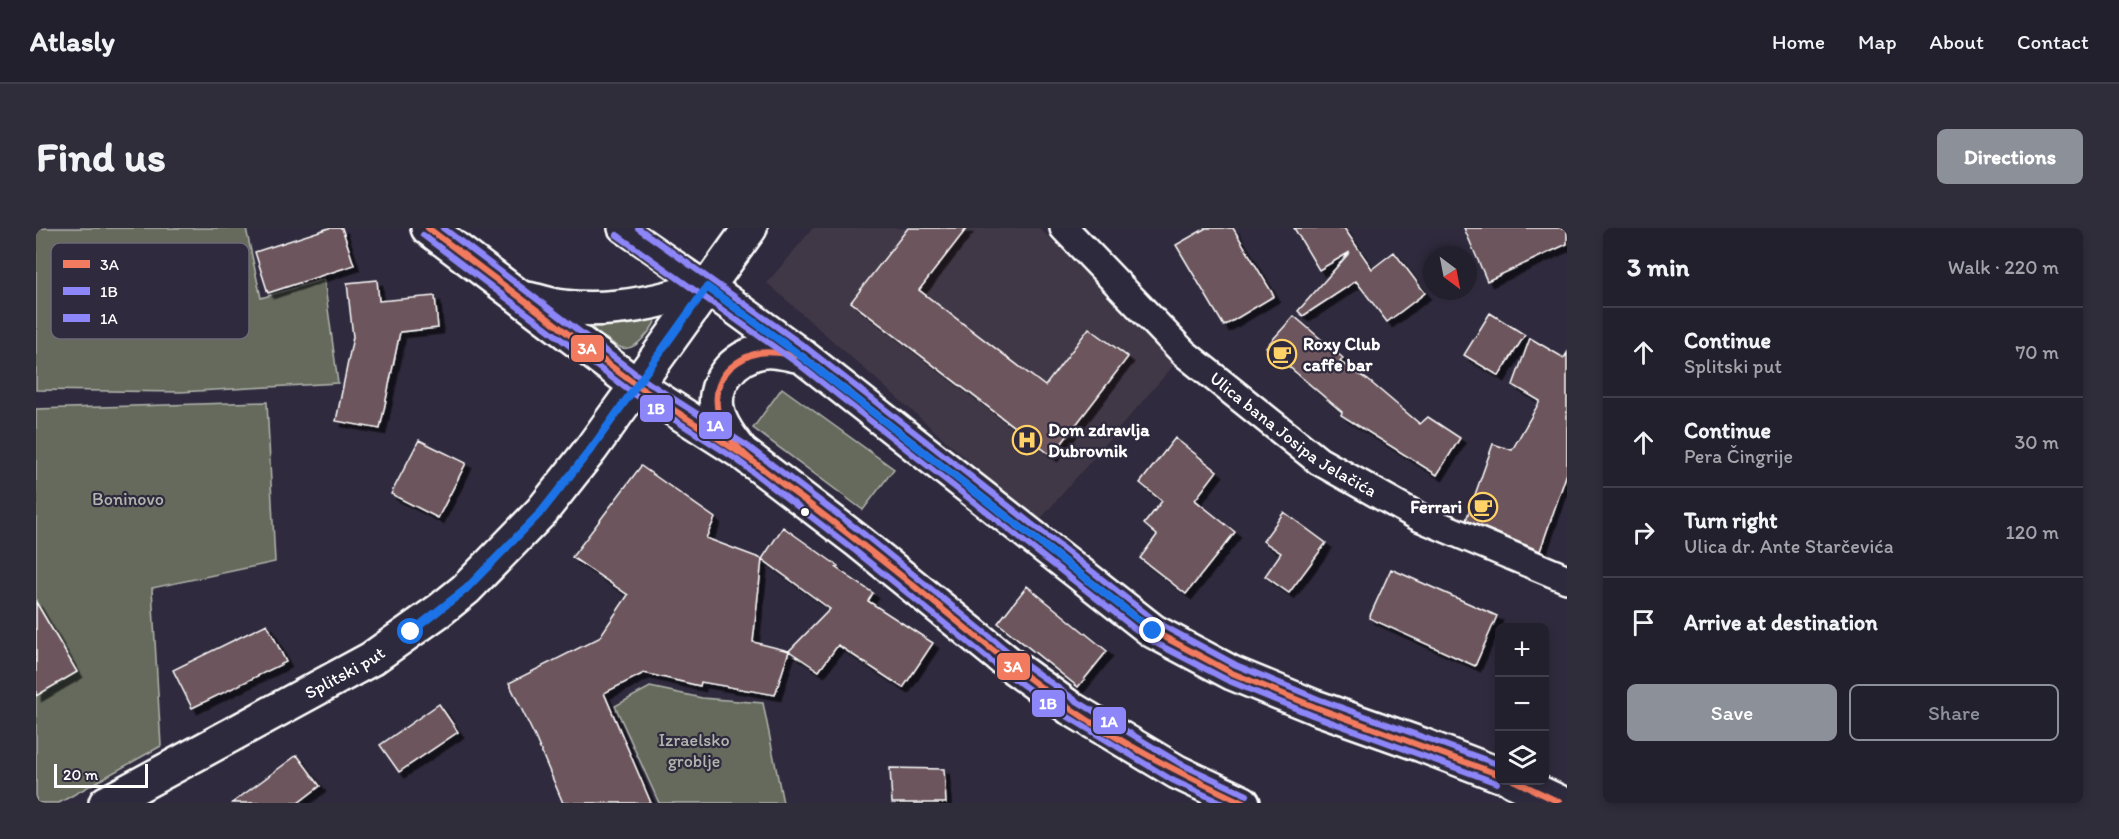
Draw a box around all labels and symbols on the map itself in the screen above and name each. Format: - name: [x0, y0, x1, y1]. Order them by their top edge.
- legend: [51, 243, 249, 339]
- north arrow: [1423, 246, 1477, 300]
- text: 3A: [100, 255, 119, 274]
- text: 1B: [100, 282, 118, 301]
- text: 1A: [100, 309, 118, 328]
- place label: Roxy Club caffe bar: [1303, 333, 1380, 376]
- line badge: 3A: [570, 334, 605, 363]
- cafe icon: Roxy Club caffe bar: [1266, 338, 1298, 370]
- text: 3A: [578, 339, 597, 358]
- street label: Ulica bana Josipa Jelačića: [1205, 367, 1381, 502]
- line badge: 1B: [639, 394, 674, 423]
- text: 1B: [647, 399, 666, 418]
- line badge: 1A: [698, 411, 733, 440]
- text: 1A: [706, 416, 725, 435]
- place label: Dom zdravlja Dubrovnik: [1048, 419, 1150, 462]
- hospital icon: Dom zdravlja Dubrovnik: [1011, 424, 1043, 456]
- park label: Boninovo: [92, 488, 164, 510]
- cafe icon: Ferrari: [1467, 491, 1499, 523]
- place label: Ferrari: [1410, 496, 1462, 518]
- unlabelled marker: [799, 506, 811, 518]
- route end: [1139, 617, 1165, 643]
- route start: [397, 618, 423, 644]
- street label: Splitski put: [301, 641, 389, 704]
- line badge: 3A: [996, 652, 1031, 681]
- text: 3A: [1004, 657, 1023, 676]
- line badge: 1B: [1031, 689, 1066, 718]
- text: 1B: [1039, 694, 1058, 713]
- line badge: 1A: [1092, 706, 1127, 735]
- text: 1A: [1100, 712, 1119, 731]
- park label: Izraelsko groblje: [658, 729, 730, 772]
- scale bar: [54, 761, 148, 788]

